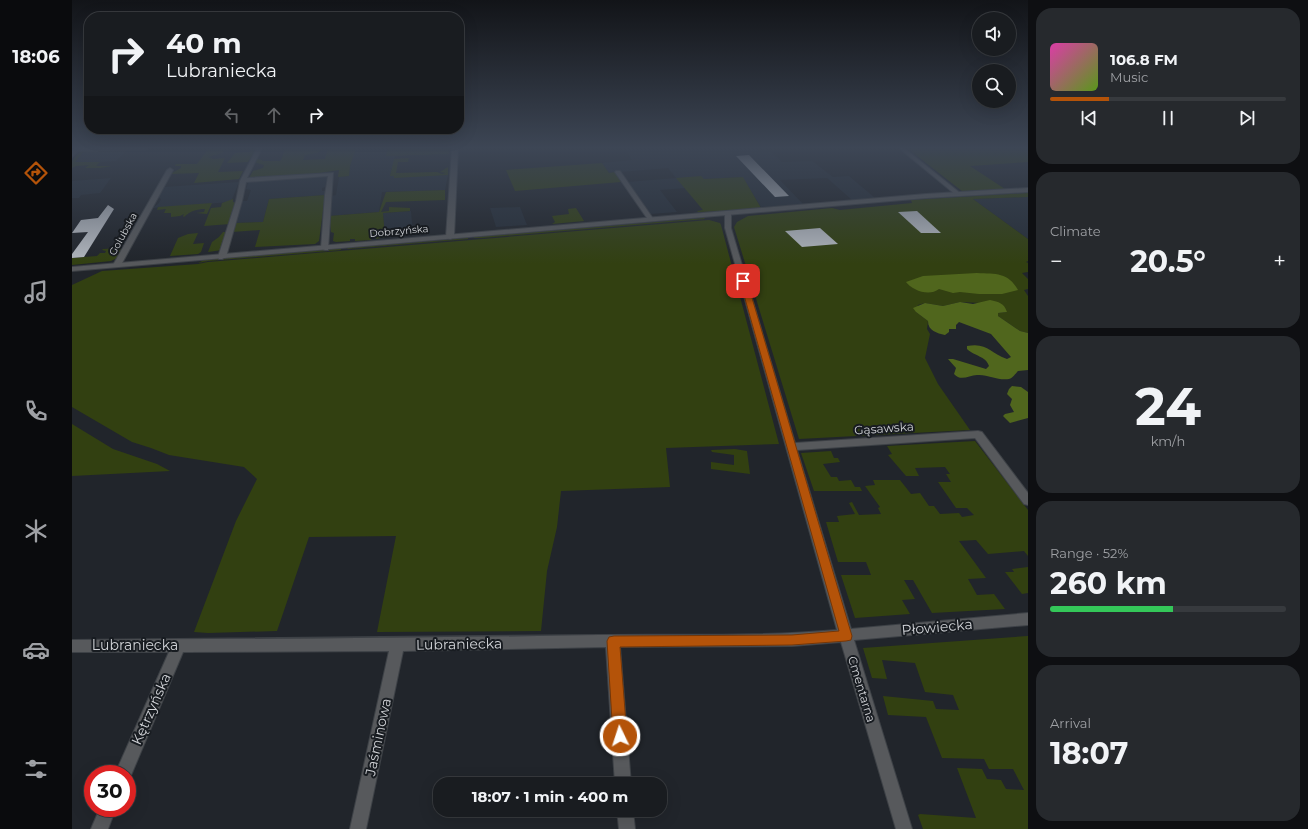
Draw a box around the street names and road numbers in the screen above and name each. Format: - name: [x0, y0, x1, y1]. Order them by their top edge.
- street label: Golubska: [106, 210, 140, 258]
- street label: Dobrzyńska: [369, 222, 429, 240]
- street label: Gąsawska: [854, 418, 914, 438]
- street label: Płowiecka: [901, 615, 973, 639]
- street label: Lubraniecka: [416, 634, 502, 654]
- street label: Lubraniecka: [92, 636, 178, 654]
- street label: Cmentarna: [845, 654, 879, 724]
- street label: Kętrzyńska: [127, 670, 175, 748]
- street label: Jaśminowa: [361, 696, 395, 779]

